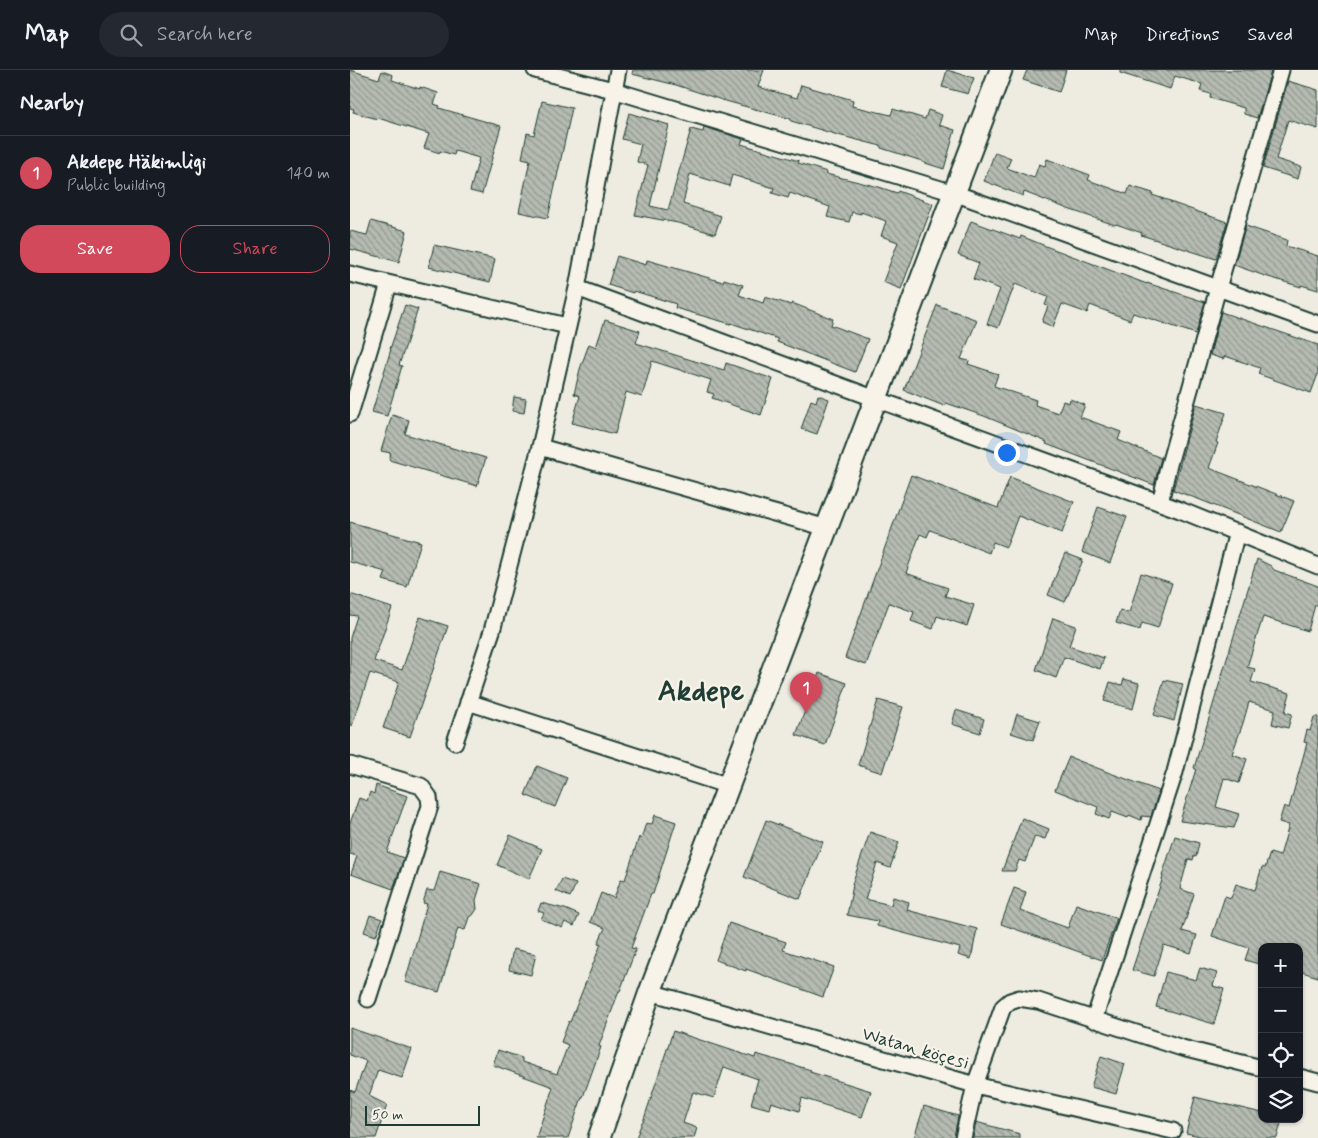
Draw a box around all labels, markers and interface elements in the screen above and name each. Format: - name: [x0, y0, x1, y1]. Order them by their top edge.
- search box: [99, 12, 449, 57]
- text: Map: [25, 19, 69, 50]
- icon: search: [117, 21, 145, 49]
- text: Search here: [157, 22, 253, 47]
- text: Map: [1085, 23, 1118, 47]
- text: Directions: [1146, 23, 1220, 47]
- text: Saved: [1248, 23, 1293, 47]
- text: Nearby: [20, 89, 84, 117]
- text: Akdepe Häkimligi: [67, 150, 206, 175]
- text: 1: [32, 163, 40, 184]
- text: 140 m: [286, 163, 330, 184]
- text: Public building: [67, 175, 166, 196]
- button: Save: [20, 225, 170, 273]
- button: Share: [180, 225, 330, 273]
- your location: [994, 440, 1020, 466]
- pin: 1: [790, 672, 822, 713]
- district label: Akdepe: [658, 673, 745, 711]
- map controls: [1258, 943, 1303, 1123]
- button: +: [1258, 943, 1303, 988]
- button: −: [1258, 988, 1303, 1033]
- street label: Watan köçesi: [859, 1021, 972, 1076]
- button: locate: [1258, 1033, 1303, 1078]
- button: layers: [1258, 1078, 1303, 1123]
- scale bar: [365, 1103, 480, 1126]
- text: 50 m: [372, 1106, 403, 1124]

